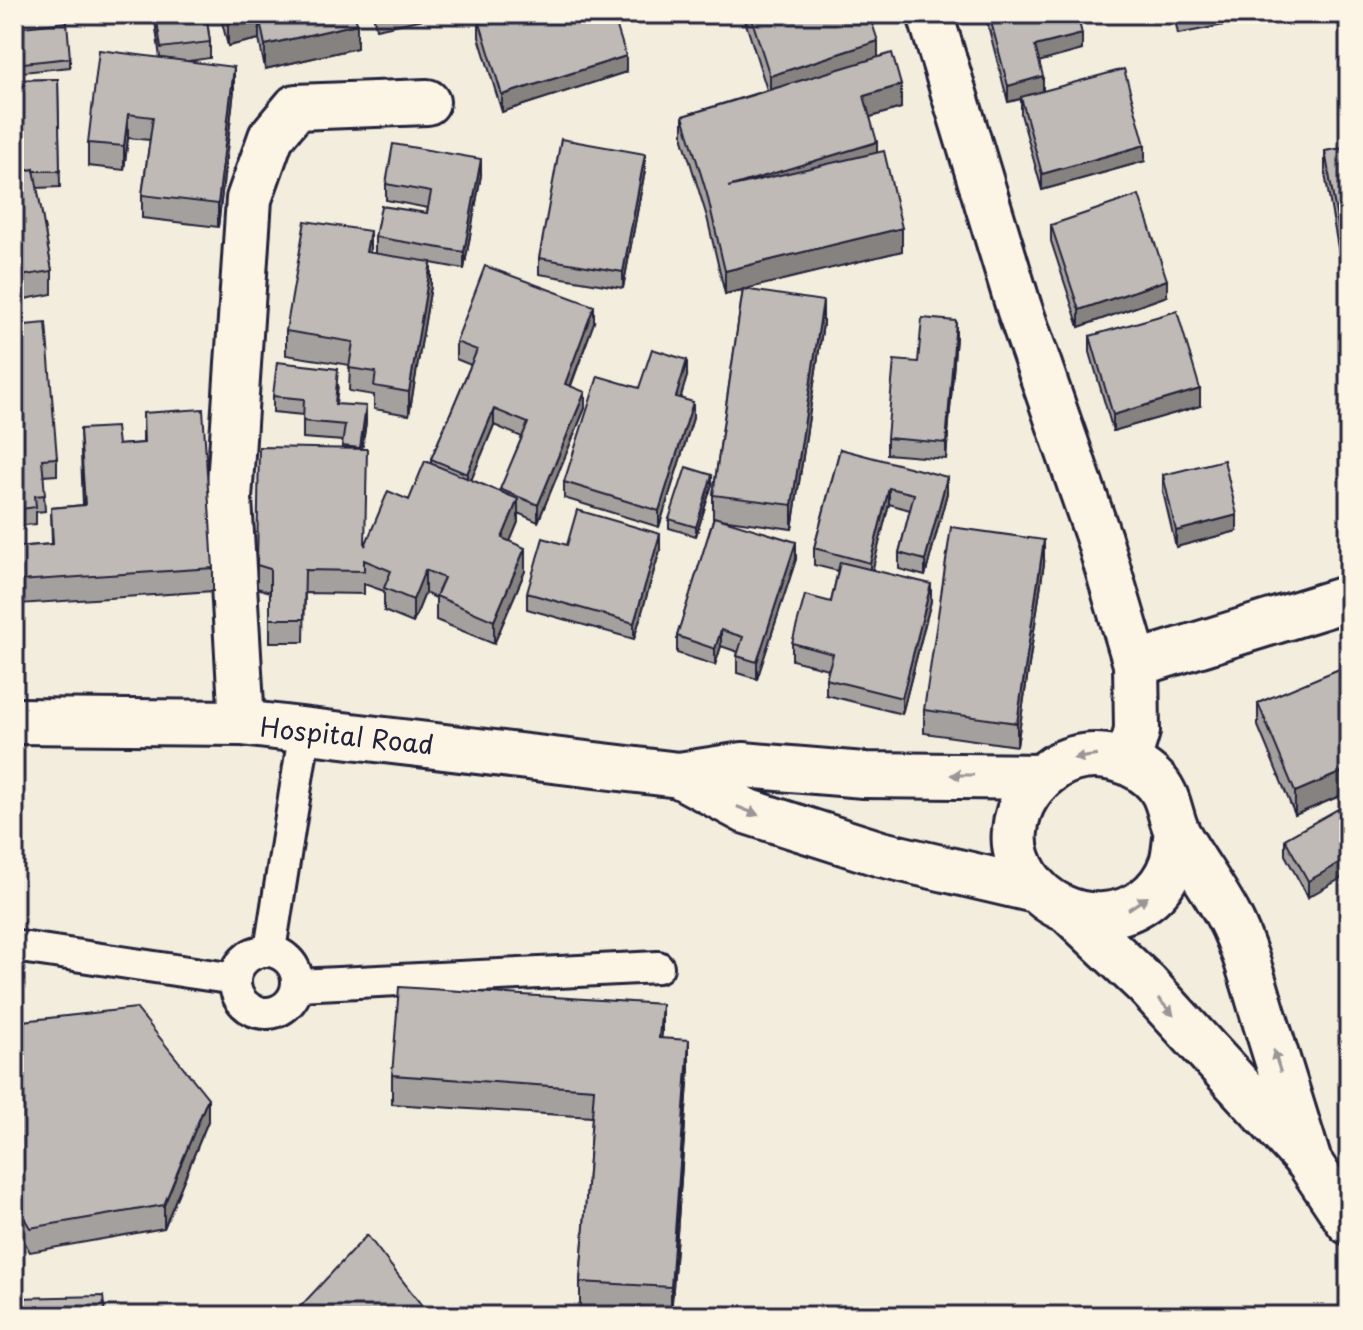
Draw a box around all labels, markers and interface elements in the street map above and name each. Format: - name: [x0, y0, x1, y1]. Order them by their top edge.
- street label: Hospital Road: [258, 706, 436, 764]
- one-way arrow: [1072, 751, 1097, 764]
- one-way arrow: [949, 769, 974, 781]
- one-way arrow: [736, 804, 760, 817]
- one-way arrow: [1127, 895, 1148, 910]
- one-way arrow: [1157, 997, 1175, 1016]
- one-way arrow: [1270, 1048, 1283, 1072]

